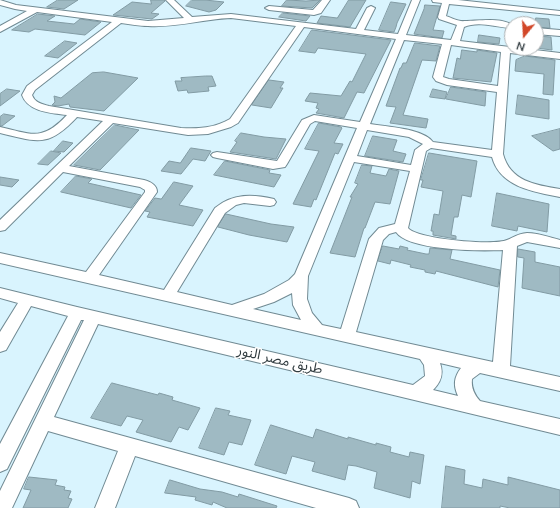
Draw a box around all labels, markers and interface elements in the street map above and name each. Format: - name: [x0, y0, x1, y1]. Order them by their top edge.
- north arrow: [504, 16, 544, 56]
- text: N: [514, 39, 527, 54]
- street label: طريق مصر النور: [236, 342, 324, 378]

